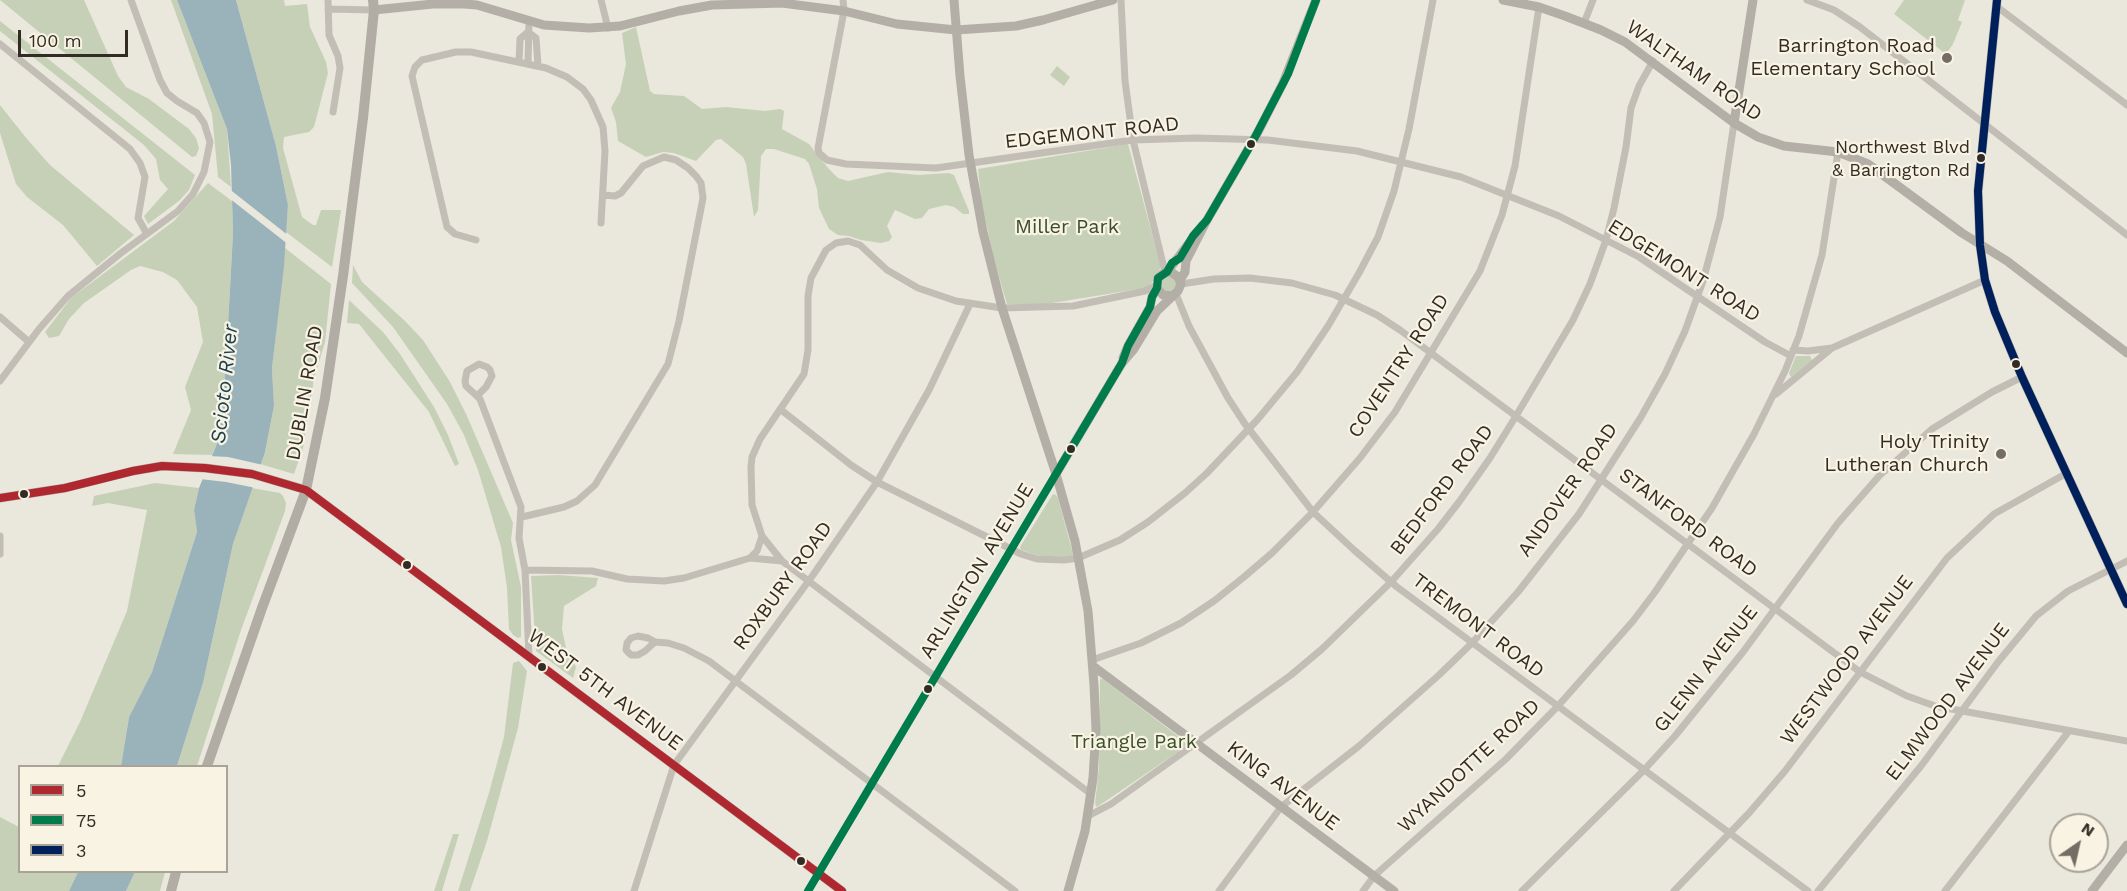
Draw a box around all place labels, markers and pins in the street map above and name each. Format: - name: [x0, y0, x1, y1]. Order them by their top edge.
- place label: Barrington Road Elementary School: [1750, 34, 1935, 81]
- marker: Barrington Road Elementary School: [1940, 51, 1954, 65]
- place label: Northwest Blvd & Barrington Rd: [1832, 137, 1970, 180]
- unlabelled marker: [1245, 138, 1257, 150]
- marker: Northwest Blvd & Barrington Rd: [1975, 152, 1987, 164]
- unlabelled marker: [2010, 358, 2022, 370]
- place label: Holy Trinity Lutheran Church: [1824, 430, 1989, 477]
- unlabelled marker: [1065, 443, 1077, 455]
- marker: Holy Trinity Lutheran Church: [1994, 447, 2008, 461]
- unlabelled marker: [18, 488, 30, 500]
- unlabelled marker: [401, 559, 413, 571]
- unlabelled marker: [536, 661, 548, 673]
- unlabelled marker: [922, 683, 934, 695]
- unlabelled marker: [795, 855, 807, 867]

